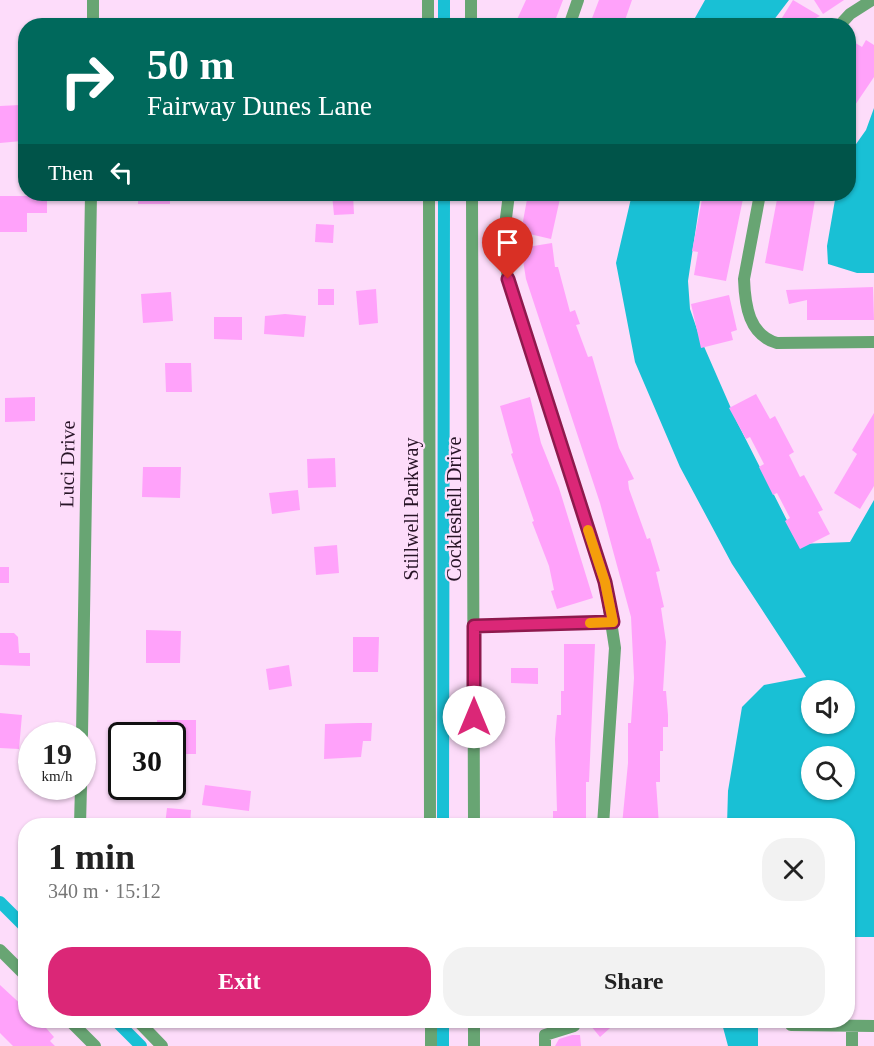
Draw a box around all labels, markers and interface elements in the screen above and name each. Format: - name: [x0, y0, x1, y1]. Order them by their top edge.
- icon: right: [48, 42, 126, 120]
- text: 50 m: [147, 42, 235, 88]
- text: Fairway Dunes Lane: [147, 91, 372, 121]
- icon: left: [105, 156, 138, 189]
- text: Then: [48, 160, 93, 185]
- pin: [482, 217, 533, 279]
- icon: arrive: [491, 226, 524, 259]
- street label: Luci Drive: [55, 420, 79, 508]
- street label: Cockleshell Drive: [443, 436, 465, 581]
- street label: Stillwell Parkway: [400, 438, 423, 580]
- map controls: [801, 680, 855, 800]
- button: sound: [801, 680, 855, 734]
- position arrow: [442, 685, 506, 749]
- speed limit sign: 30: [108, 722, 186, 800]
- text: 19: [42, 737, 72, 770]
- button: search: [801, 746, 855, 800]
- text: km/h: [42, 768, 72, 784]
- text: 1 min: [48, 837, 135, 877]
- button: close: [762, 838, 825, 901]
- text: 340 m · 15:12: [48, 880, 161, 902]
- button: Exit: [48, 947, 431, 1016]
- button: Share: [443, 947, 825, 1016]

